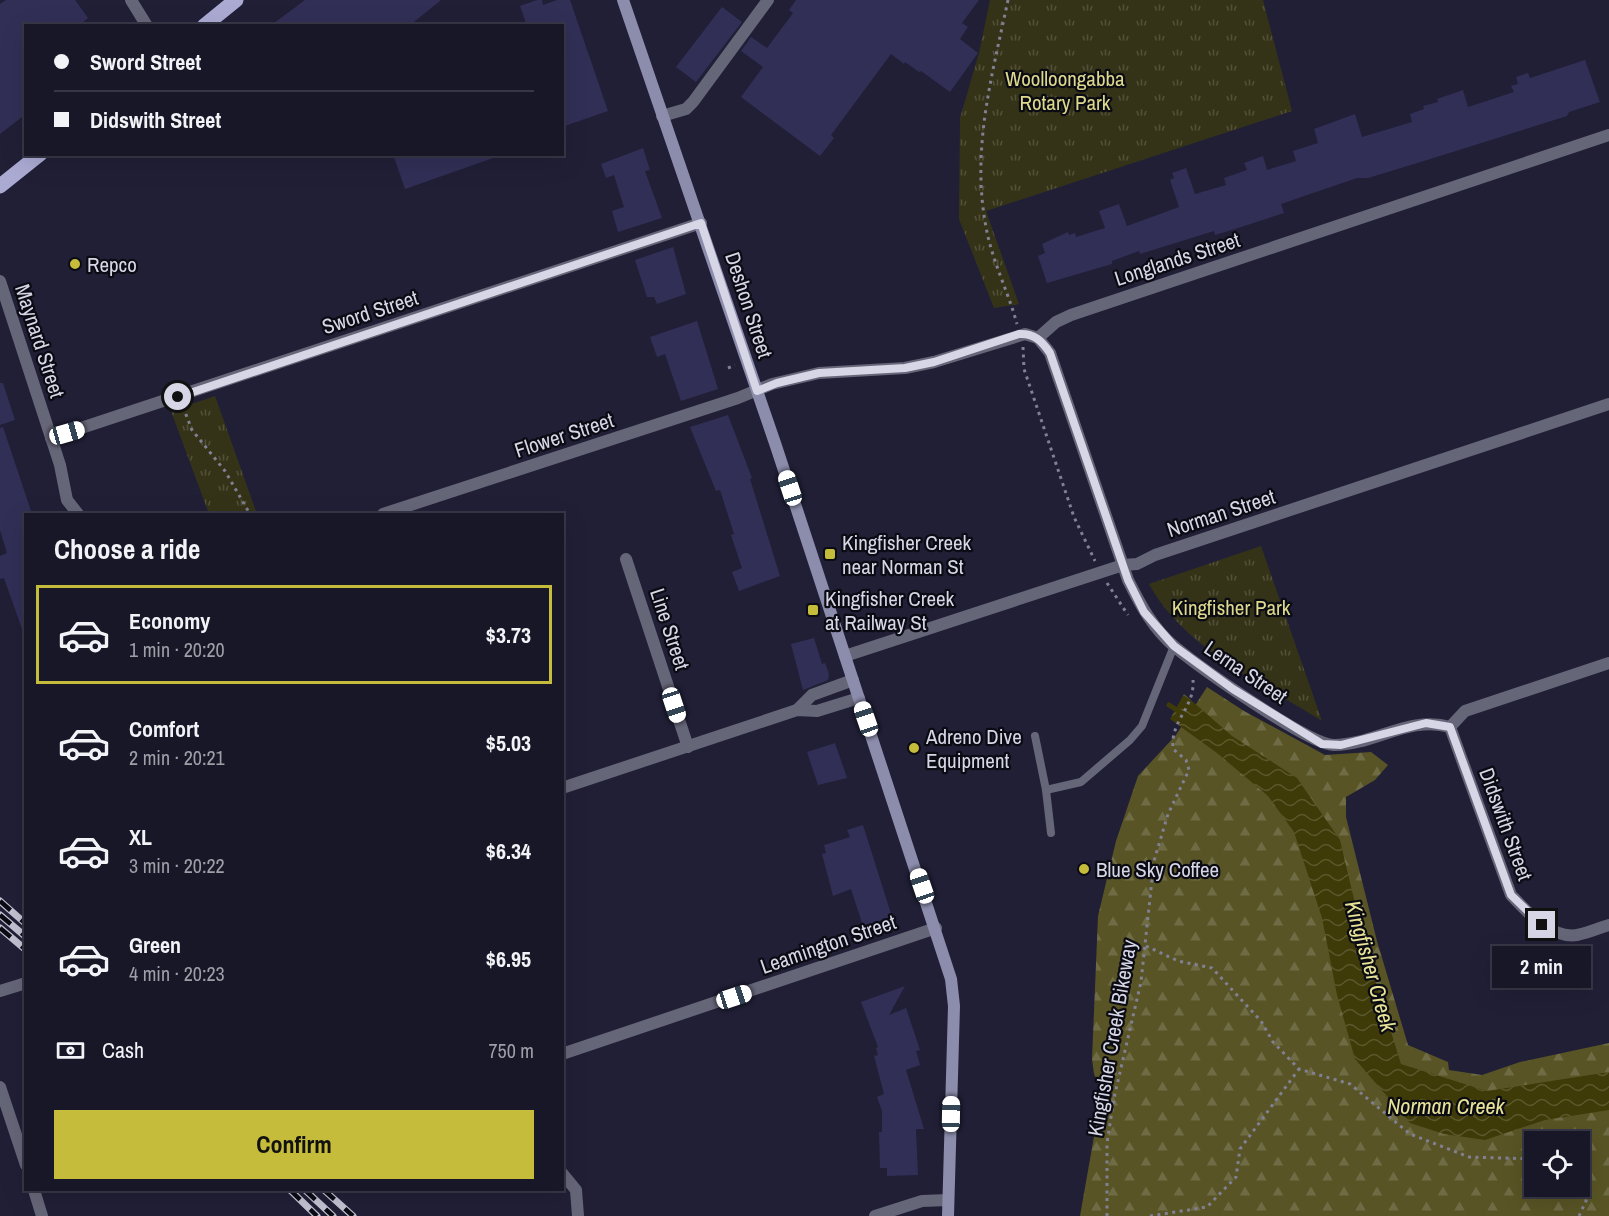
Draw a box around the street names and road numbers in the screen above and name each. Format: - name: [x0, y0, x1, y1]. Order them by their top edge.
- street label: Longlands Street: [1111, 225, 1244, 293]
- street label: Deshon Street: [718, 248, 780, 362]
- street label: Maynard Street: [8, 281, 72, 402]
- street label: Sword Street: [318, 283, 422, 341]
- street label: Flower Street: [511, 405, 617, 465]
- street label: Norman Street: [1163, 482, 1279, 544]
- street label: Line Street: [643, 584, 697, 674]
- street label: Lerna Street: [1199, 633, 1294, 711]
- street label: Didswith Street: [1472, 764, 1540, 884]
- street label: Leamington Street: [756, 907, 900, 981]
- street label: Kingfisher Creek Bikeway: [1080, 937, 1144, 1139]

